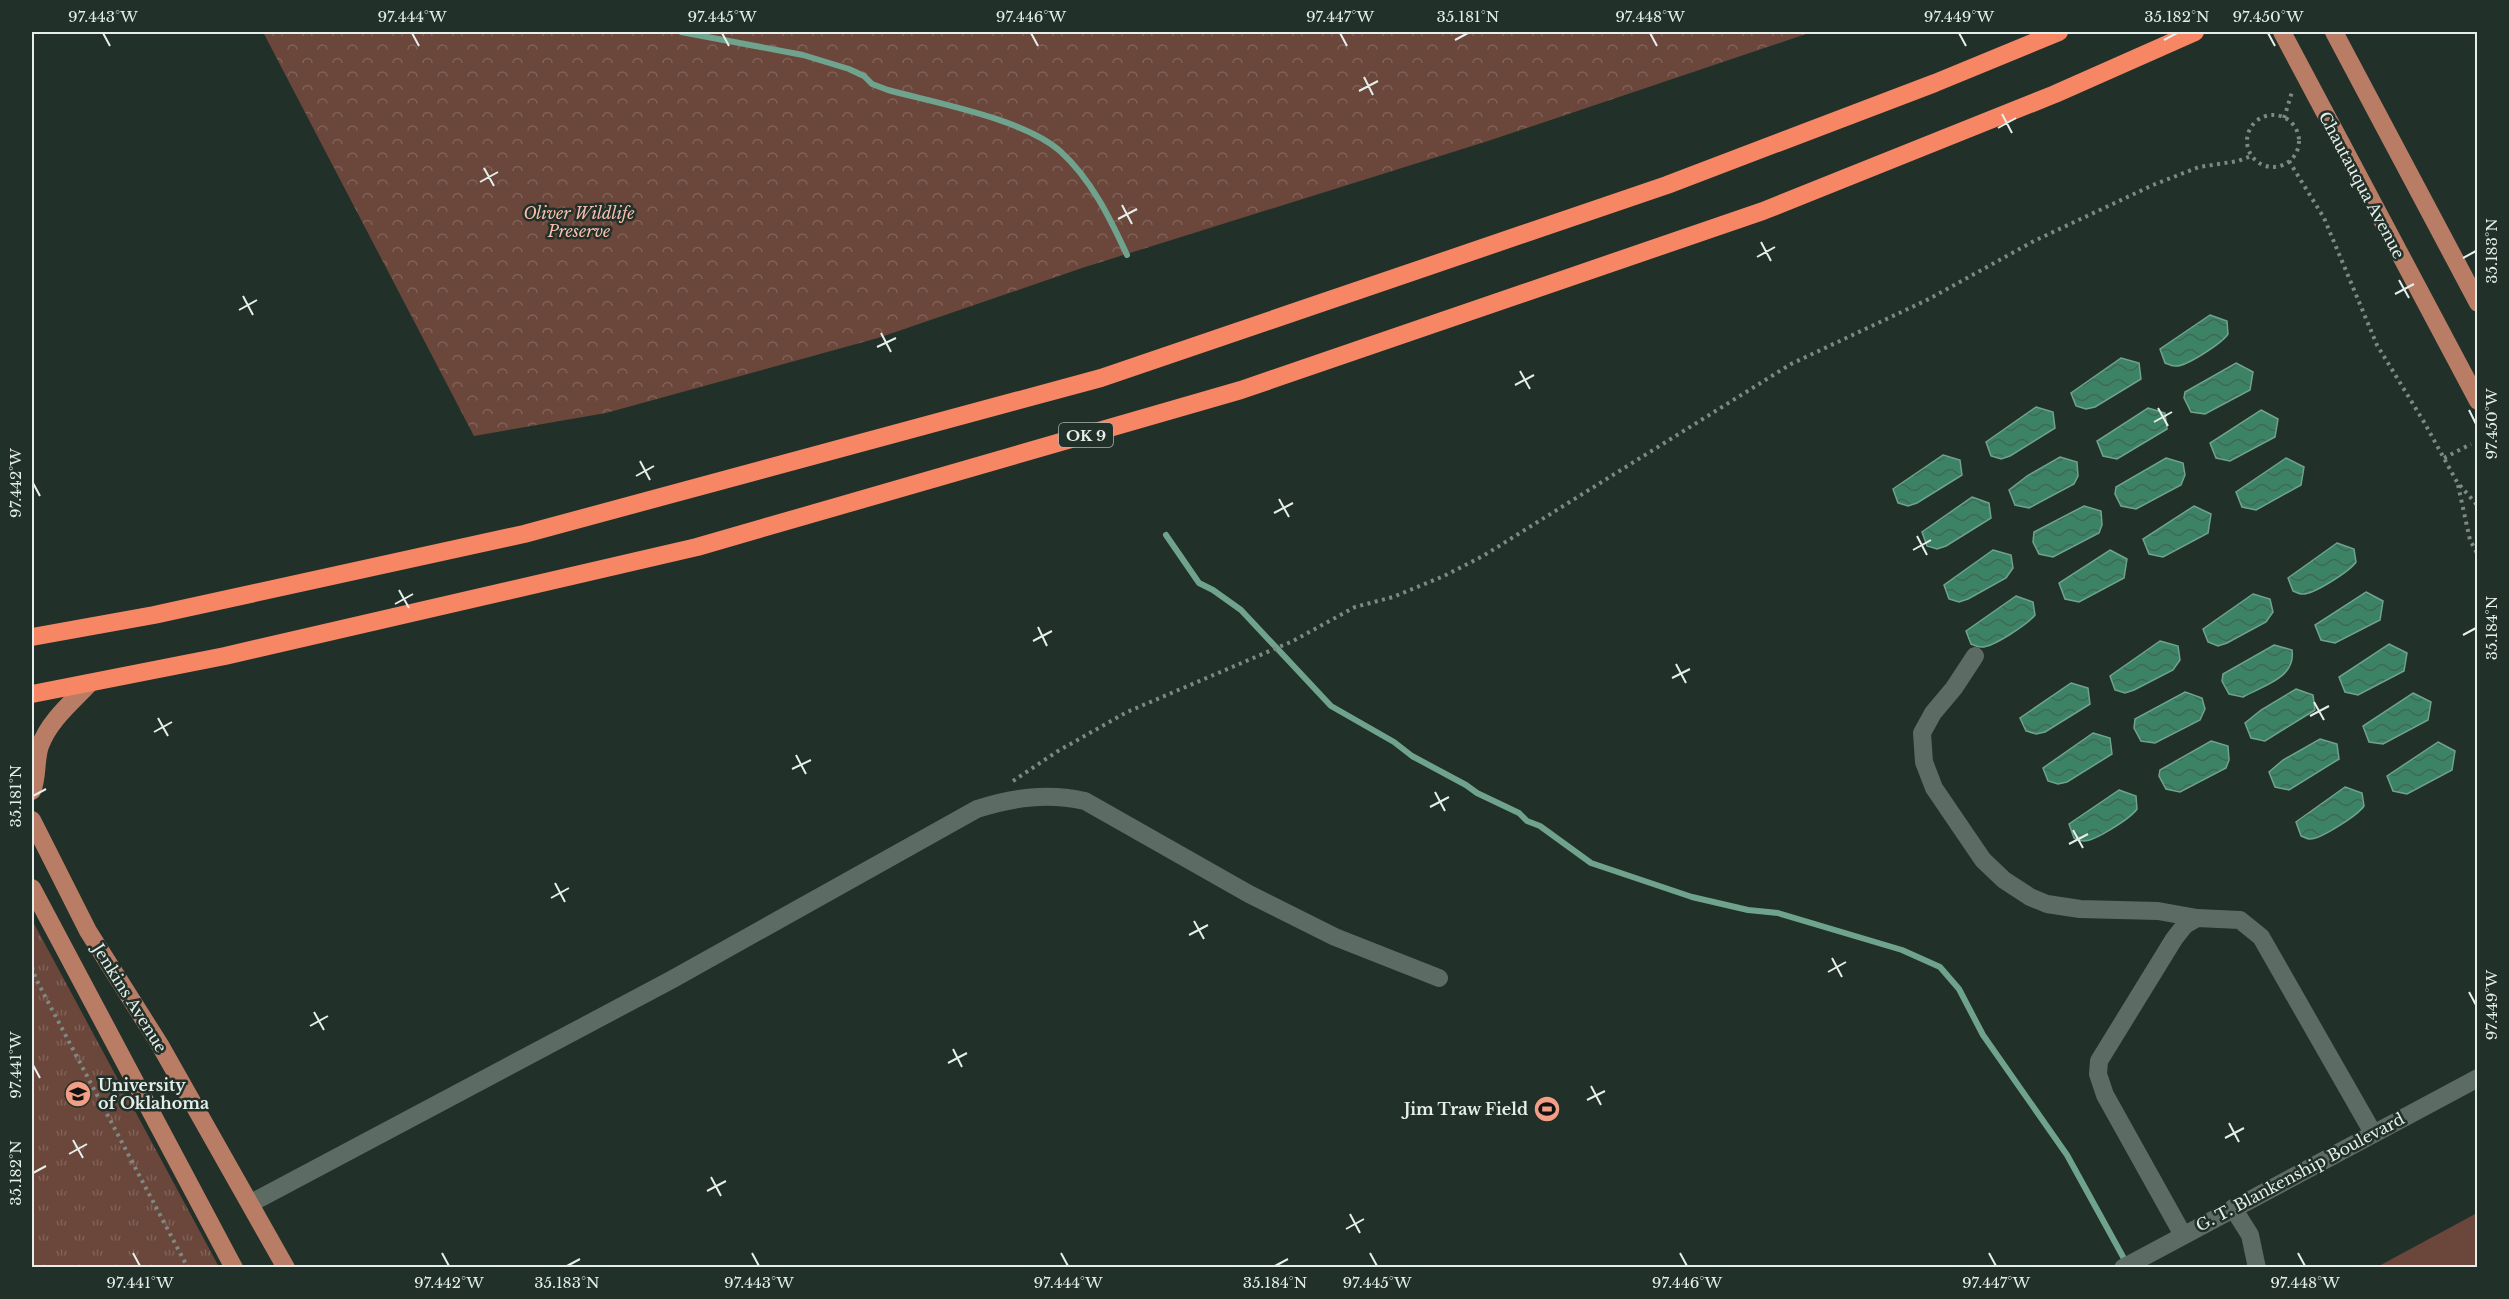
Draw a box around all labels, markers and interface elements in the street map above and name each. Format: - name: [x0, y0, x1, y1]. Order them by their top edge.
- text: 97.443°W: [68, 7, 138, 26]
- text: 97.444°W: [377, 7, 447, 26]
- text: 97.445°W: [687, 7, 757, 26]
- text: 97.446°W: [996, 7, 1067, 26]
- text: 97.447°W: [1306, 7, 1374, 26]
- text: 35.181°N: [1437, 7, 1499, 26]
- text: 97.448°W: [1615, 7, 1685, 26]
- text: 97.449°W: [1924, 7, 1995, 26]
- text: 35.182°N: [2144, 7, 2210, 26]
- text: 97.450°W: [2232, 7, 2304, 26]
- street label: Chautauqua Avenue: [2315, 108, 2409, 262]
- park label: Oliver Wildlife Preserve: [523, 203, 635, 241]
- text: 35.183°N: [2482, 218, 2501, 284]
- text: 97.450°W: [2482, 388, 2501, 460]
- road number: OK 9: [1059, 423, 1113, 447]
- text: 97.442°W: [6, 448, 25, 518]
- text: 35.184°N: [2482, 596, 2501, 660]
- text: 35.181°N: [6, 765, 25, 827]
- street label: Jenkins Avenue: [87, 938, 171, 1056]
- text: 97.449°W: [2482, 969, 2501, 1040]
- text: 97.441°W: [6, 1031, 25, 1099]
- place label: University of Oklahoma: [98, 1075, 209, 1113]
- school or university icon: University of Oklahoma: [63, 1079, 93, 1109]
- sports icon: Jim Traw Field: [1532, 1094, 1562, 1124]
- place label: Jim Traw Field: [1401, 1099, 1528, 1119]
- street label: G. T. Blankenship Boulevard: [2192, 1108, 2408, 1236]
- text: 35.182°N: [6, 1140, 25, 1206]
- text: 97.441°W: [106, 1273, 174, 1292]
- text: 97.442°W: [414, 1273, 484, 1292]
- text: 35.183°N: [534, 1273, 600, 1292]
- text: 97.443°W: [724, 1273, 794, 1292]
- text: 97.444°W: [1033, 1273, 1103, 1292]
- text: 35.184°N: [1243, 1273, 1307, 1292]
- text: 97.445°W: [1342, 1273, 1412, 1292]
- text: 97.446°W: [1652, 1273, 1723, 1292]
- text: 97.447°W: [1962, 1273, 2030, 1292]
- text: 97.448°W: [2270, 1273, 2340, 1292]

